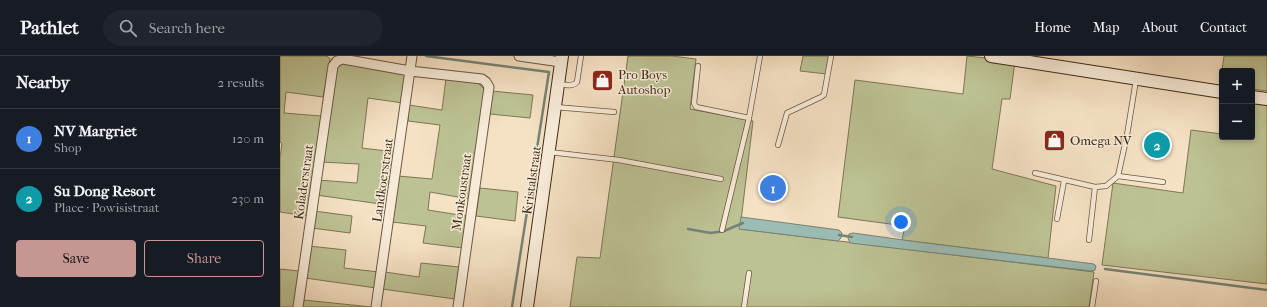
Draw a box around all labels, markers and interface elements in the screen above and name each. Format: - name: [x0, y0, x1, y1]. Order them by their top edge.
- search box: [103, 10, 383, 46]
- text: Pathlet: [20, 17, 79, 39]
- icon: search: [117, 17, 139, 39]
- text: Search here: [149, 19, 225, 37]
- text: Home: [1034, 19, 1071, 36]
- text: Map: [1093, 19, 1120, 36]
- text: About: [1142, 19, 1178, 36]
- text: Contact: [1200, 19, 1247, 36]
- place label: Pro Boys Autoshop: [617, 67, 670, 97]
- shop icon: Pro Boys Autoshop: [590, 68, 616, 94]
- map controls: [1219, 68, 1255, 140]
- button: +: [1219, 68, 1255, 104]
- text: Nearby: [16, 72, 70, 92]
- text: 2 results: [218, 75, 264, 90]
- button: −: [1219, 104, 1255, 140]
- text: NV Margriet: [54, 122, 137, 140]
- shop icon: Omega NV: [1041, 127, 1067, 153]
- pin: 2: [1144, 130, 1170, 160]
- text: 1: [27, 131, 31, 146]
- text: 120 m: [232, 131, 264, 146]
- place label: Omega NV: [1070, 133, 1132, 148]
- street label: Landkoerstraat: [369, 137, 396, 223]
- text: Shop: [54, 140, 82, 155]
- street label: Koladerstraat: [291, 143, 316, 221]
- street label: Kristalstraat: [519, 144, 544, 216]
- street label: Monkoustraat: [449, 152, 474, 232]
- pin: 1: [760, 173, 786, 203]
- text: Su Dong Resort: [54, 182, 155, 200]
- text: 2: [26, 191, 32, 206]
- text: 230 m: [231, 191, 264, 206]
- text: Place · Powisistraat: [54, 200, 160, 215]
- your location: [891, 212, 911, 232]
- button: Save: [16, 240, 136, 277]
- button: Share: [144, 240, 264, 277]

